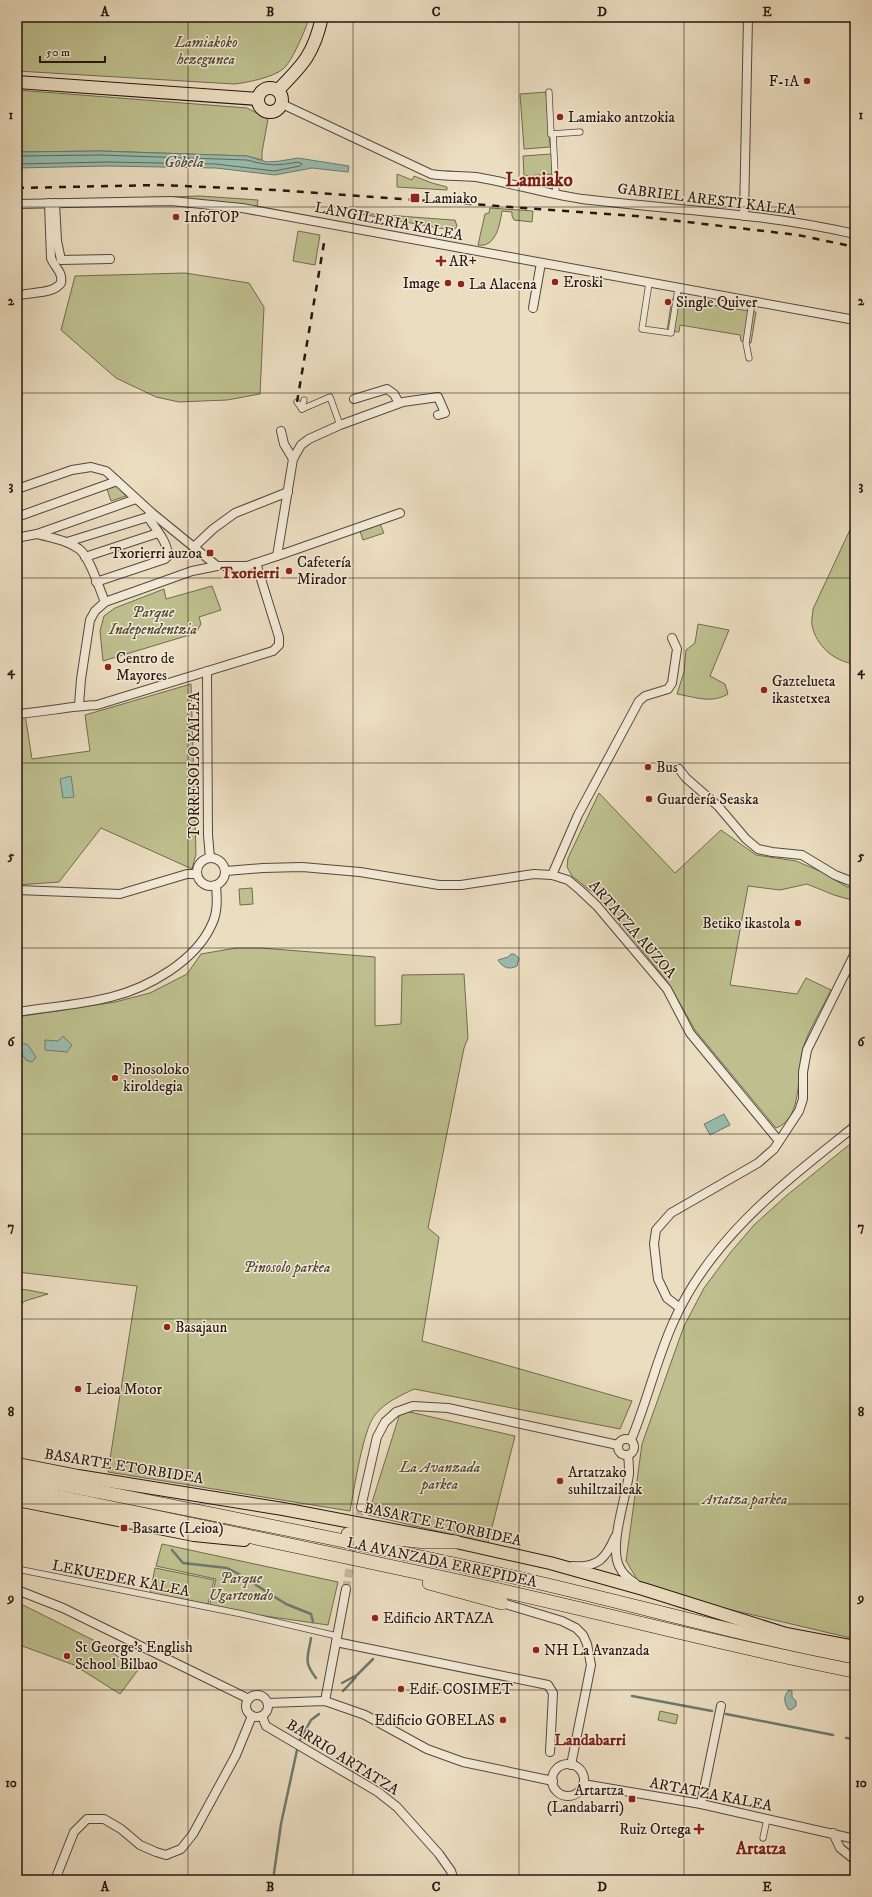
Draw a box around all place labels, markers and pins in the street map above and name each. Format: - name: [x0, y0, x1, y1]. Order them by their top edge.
- place label: F-1A: [769, 72, 799, 91]
- marker: F-1A: [802, 76, 812, 86]
- place label: Lamiako antzokia: [568, 108, 675, 127]
- marker: Lamiako antzokia: [555, 112, 565, 122]
- place label: Lamiako: [424, 189, 477, 208]
- marker: Lamiako: [409, 192, 421, 204]
- place label: InfoTOP: [184, 208, 239, 227]
- marker: InfoTOP: [171, 212, 181, 222]
- place label: AR+: [449, 252, 477, 271]
- marker: AR+: [436, 256, 446, 266]
- place label: Eroski: [563, 273, 603, 292]
- place label: Image: [403, 274, 440, 293]
- place label: La Alacena: [469, 275, 537, 294]
- marker: Eroski: [550, 277, 560, 287]
- marker: Image: [443, 278, 453, 288]
- marker: La Alacena: [456, 279, 466, 289]
- place label: Single Quiver: [676, 293, 758, 312]
- marker: Single Quiver: [663, 297, 673, 307]
- place label: Txorierri auzoa: [110, 544, 203, 563]
- marker: Txorierri auzoa: [205, 548, 215, 558]
- place label: Cafetería Mirador: [297, 553, 352, 589]
- marker: Cafetería Mirador: [284, 566, 294, 576]
- place label: Centro de Mayores: [116, 649, 175, 685]
- marker: Centro de Mayores: [103, 662, 113, 672]
- place label: Gaztelueta ikastetxea: [772, 672, 836, 708]
- marker: Gaztelueta ikastetxea: [759, 685, 769, 695]
- place label: Bus: [656, 758, 678, 777]
- marker: Bus: [643, 762, 653, 772]
- place label: Guardería Seaska: [657, 790, 759, 809]
- marker: Guardería Seaska: [644, 794, 654, 804]
- place label: Betiko ikastola: [702, 914, 791, 933]
- marker: Betiko ikastola: [793, 918, 803, 928]
- place label: Pinosoloko kiroldegia: [123, 1060, 189, 1096]
- marker: Pinosoloko kiroldegia: [110, 1073, 120, 1083]
- place label: Basajaun: [175, 1318, 227, 1337]
- marker: Basajaun: [162, 1322, 172, 1332]
- place label: Leioa Motor: [86, 1380, 163, 1399]
- marker: Leioa Motor: [73, 1384, 83, 1394]
- place label: Artatzako suhiltzaileak: [568, 1463, 643, 1499]
- marker: Artatzako suhiltzaileak: [555, 1476, 565, 1486]
- place label: Basarte (Leioa): [132, 1519, 224, 1538]
- marker: Basarte (Leioa): [119, 1523, 129, 1533]
- place label: Edificio ARTAZA: [383, 1609, 494, 1628]
- marker: Edificio ARTAZA: [370, 1613, 380, 1623]
- place label: St George's English School Bilbao: [75, 1638, 193, 1674]
- place label: NH La Avanzada: [544, 1641, 650, 1660]
- marker: NH La Avanzada: [531, 1645, 541, 1655]
- marker: St George's English School Bilbao: [62, 1651, 72, 1661]
- place label: Edif. COSIMET: [409, 1680, 513, 1699]
- marker: Edif. COSIMET: [396, 1684, 406, 1694]
- place label: Edificio GOBELAS: [374, 1711, 495, 1730]
- marker: Edificio GOBELAS: [498, 1715, 508, 1725]
- place label: Artartza (Landabarri): [547, 1781, 625, 1817]
- marker: Artartza (Landabarri): [627, 1794, 637, 1804]
- place label: Ruiz Ortega: [619, 1820, 692, 1839]
- marker: Ruiz Ortega: [694, 1824, 704, 1834]

